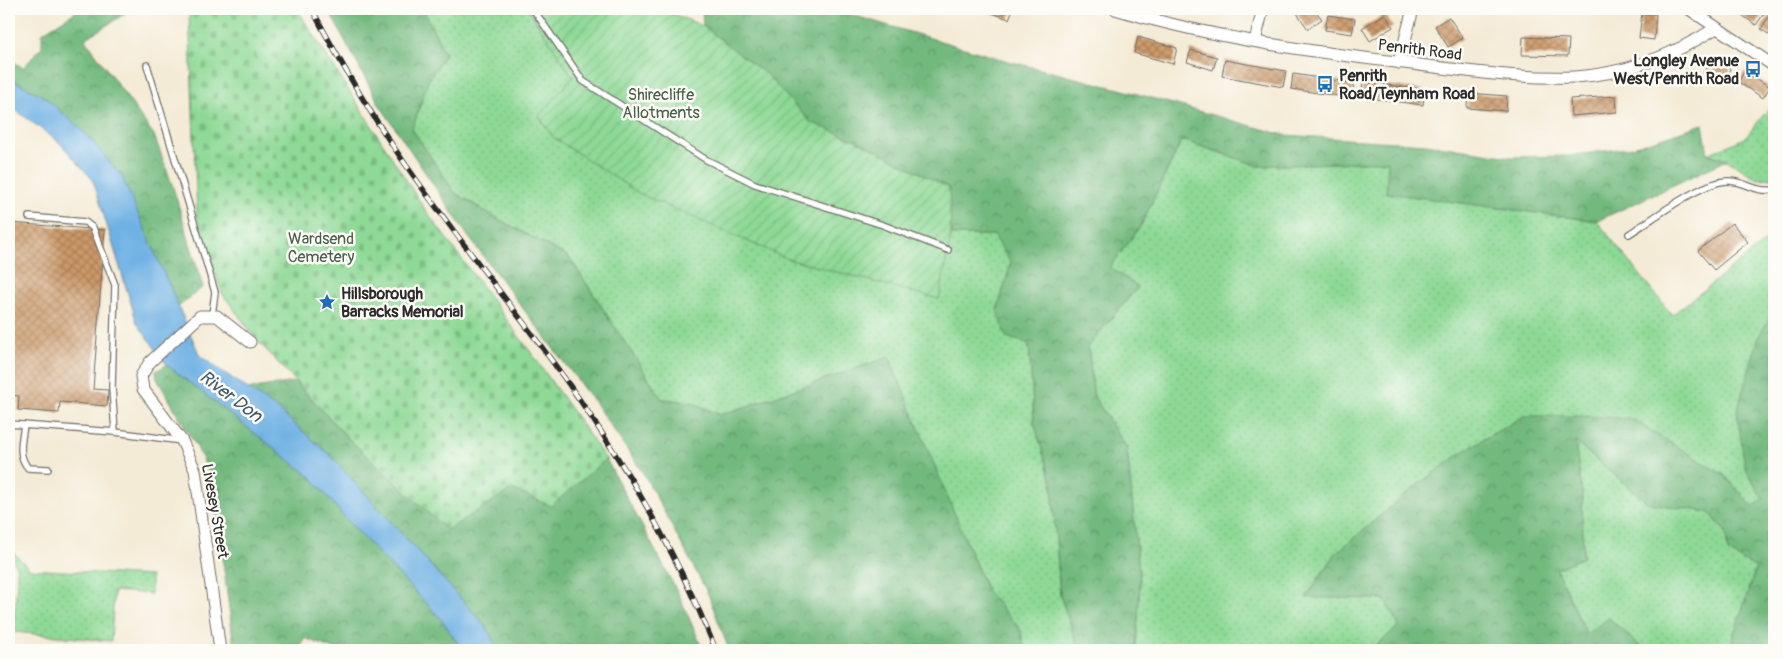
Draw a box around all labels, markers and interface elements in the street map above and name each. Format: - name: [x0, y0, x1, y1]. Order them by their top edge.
- street label: Penrith Road: [1377, 35, 1463, 65]
- place label: Longley Avenue West/Penrith Road: [1614, 51, 1740, 89]
- bus stop icon: Longley Avenue West/Penrith Road: [1743, 59, 1763, 79]
- place label: Penrith Road/Teynham Road: [1339, 66, 1475, 104]
- bus stop icon: Penrith Road/Teynham Road: [1315, 74, 1335, 94]
- park label: Shirecliffe Allotments: [622, 85, 700, 123]
- park label: Wardsend Cemetery: [288, 229, 354, 267]
- place label: Hillsborough Barracks Memorial: [341, 284, 464, 322]
- place icon: Hillsborough Barracks Memorial: [317, 292, 337, 312]
- water label: River Don: [195, 365, 267, 428]
- street label: Livesey Street: [197, 462, 233, 561]

